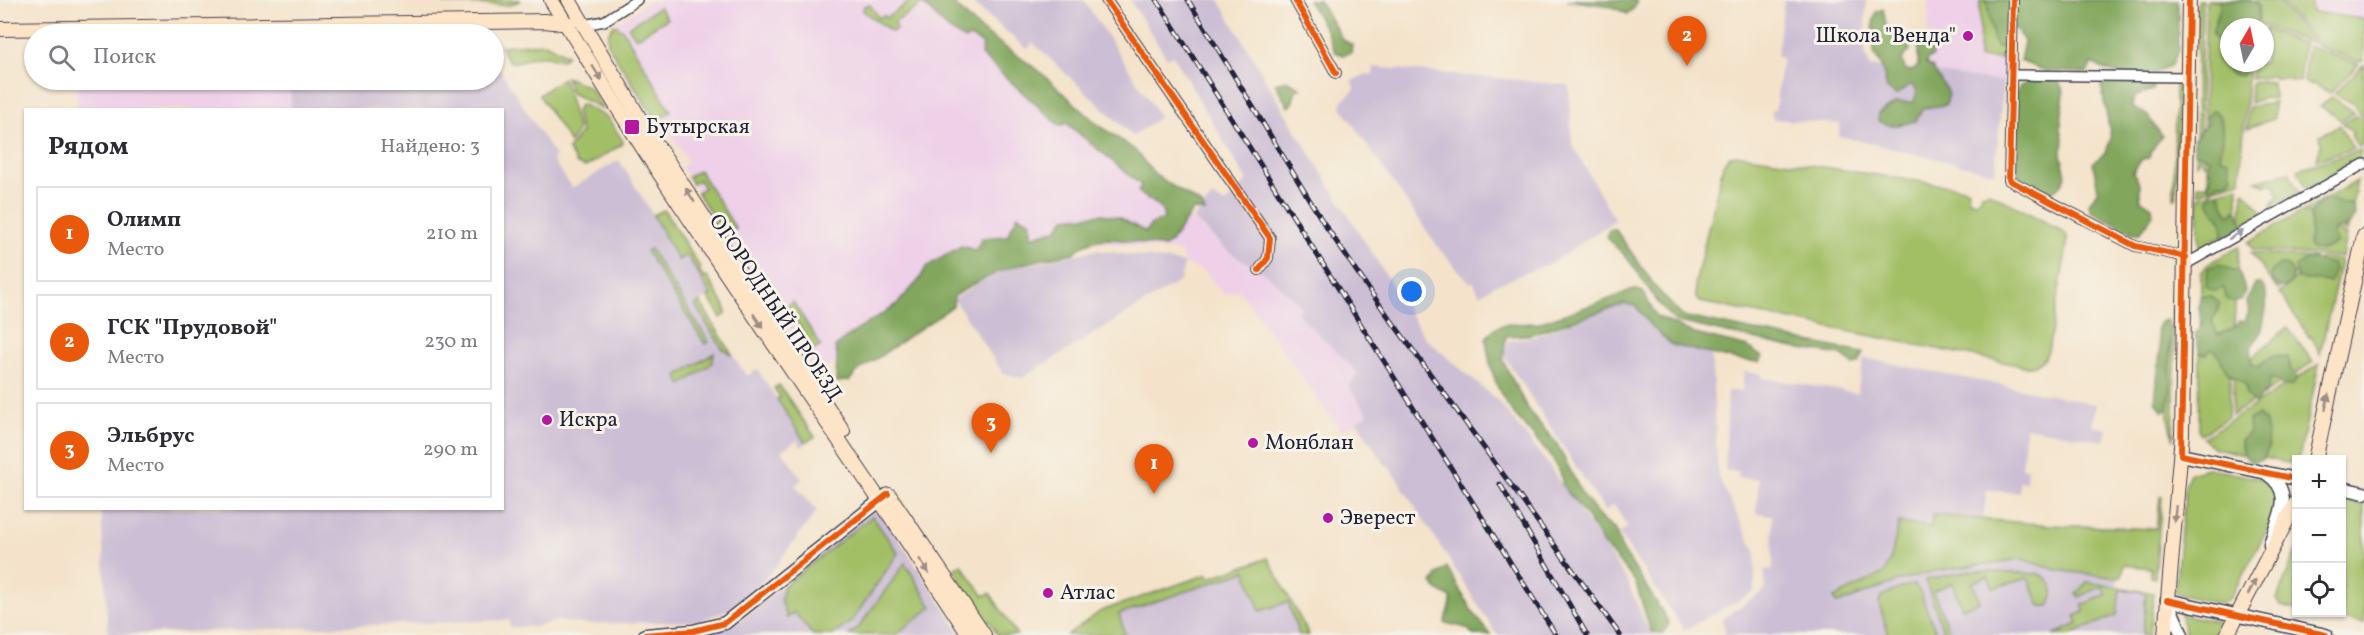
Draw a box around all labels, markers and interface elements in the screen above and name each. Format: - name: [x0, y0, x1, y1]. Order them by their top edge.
- pin: 2: [1668, 16, 1706, 66]
- north arrow: [2220, 18, 2274, 72]
- place label: Школа "Венда": [1816, 22, 1956, 51]
- search box: [24, 24, 504, 90]
- marker: Школа "Венда": [1961, 29, 1975, 43]
- icon: search: [45, 41, 78, 74]
- text: Поиск: [93, 42, 156, 73]
- one-way arrow: [591, 65, 602, 81]
- place label: Бутырская: [646, 113, 750, 142]
- marker: Бутырская: [623, 118, 641, 136]
- text: Рядом: [48, 129, 128, 165]
- text: Найдено: 3: [380, 133, 480, 161]
- one-way arrow: [684, 187, 695, 203]
- text: Олимп: [107, 205, 181, 236]
- street label: ОГОРОДНЫЙ ПРОЕЗД: [701, 209, 849, 407]
- text: 1: [65, 220, 74, 248]
- text: 210 m: [426, 220, 478, 248]
- one-way arrow: [2228, 230, 2245, 240]
- text: Место: [107, 236, 164, 264]
- your location: [1397, 277, 1426, 306]
- text: ГСК "Прудовой": [107, 313, 277, 344]
- one-way arrow: [752, 313, 763, 330]
- text: 2: [64, 328, 75, 356]
- text: 230 m: [424, 328, 478, 356]
- text: Место: [107, 344, 164, 372]
- one-way arrow: [2323, 393, 2332, 412]
- pin: 3: [972, 404, 1010, 453]
- place label: Искра: [559, 406, 618, 435]
- marker: Искра: [540, 413, 554, 427]
- text: Эльбрус: [107, 421, 195, 452]
- place label: Монблан: [1265, 429, 1354, 458]
- text: 3: [64, 436, 75, 464]
- text: 290 m: [423, 436, 478, 464]
- marker: Монблан: [1246, 436, 1260, 450]
- pin: 1: [1134, 444, 1174, 494]
- text: Место: [107, 452, 164, 480]
- map controls: [2292, 455, 2346, 617]
- button: +: [2292, 455, 2346, 509]
- place label: Эверест: [1340, 504, 1416, 533]
- one-way arrow: [2170, 504, 2180, 523]
- button: −: [2292, 509, 2346, 563]
- marker: Эверест: [1321, 511, 1335, 525]
- one-way arrow: [919, 557, 930, 574]
- button: locate: [2292, 563, 2346, 617]
- one-way arrow: [2247, 578, 2257, 595]
- place label: Атлас: [1060, 579, 1115, 608]
- marker: Атлас: [1041, 586, 1055, 600]

